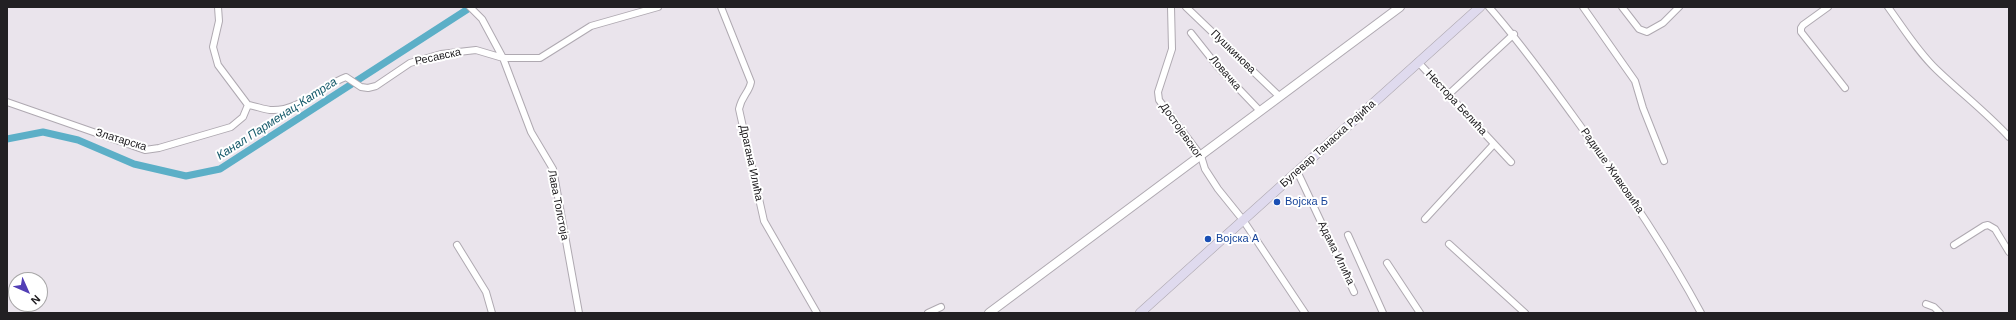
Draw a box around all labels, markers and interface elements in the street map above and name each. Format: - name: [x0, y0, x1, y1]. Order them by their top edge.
- street label: Пушкинова: [1208, 27, 1258, 77]
- street label: Ресавска: [414, 46, 462, 68]
- street label: Ловачка: [1206, 53, 1244, 93]
- street label: Нестора Белића: [1423, 68, 1489, 138]
- water label: Канал Парменац-Катрга: [214, 75, 340, 163]
- street label: Булевар Танаска Рајића: [1278, 98, 1378, 190]
- street label: Достојевског: [1157, 101, 1205, 161]
- street label: Драгана Илића: [736, 124, 766, 202]
- street label: Златарска: [94, 126, 148, 154]
- street label: Радише Живковића: [1578, 126, 1646, 216]
- street label: Лава Толстоја: [545, 169, 571, 241]
- place label: Војска Б: [1285, 195, 1328, 209]
- marker: Војска Б: [1272, 197, 1282, 207]
- street label: Адама Илића: [1315, 219, 1357, 287]
- place label: Војска А: [1216, 232, 1259, 246]
- marker: Војска А: [1203, 234, 1213, 244]
- north arrow: [8, 272, 48, 312]
- text: N: [29, 293, 43, 307]

